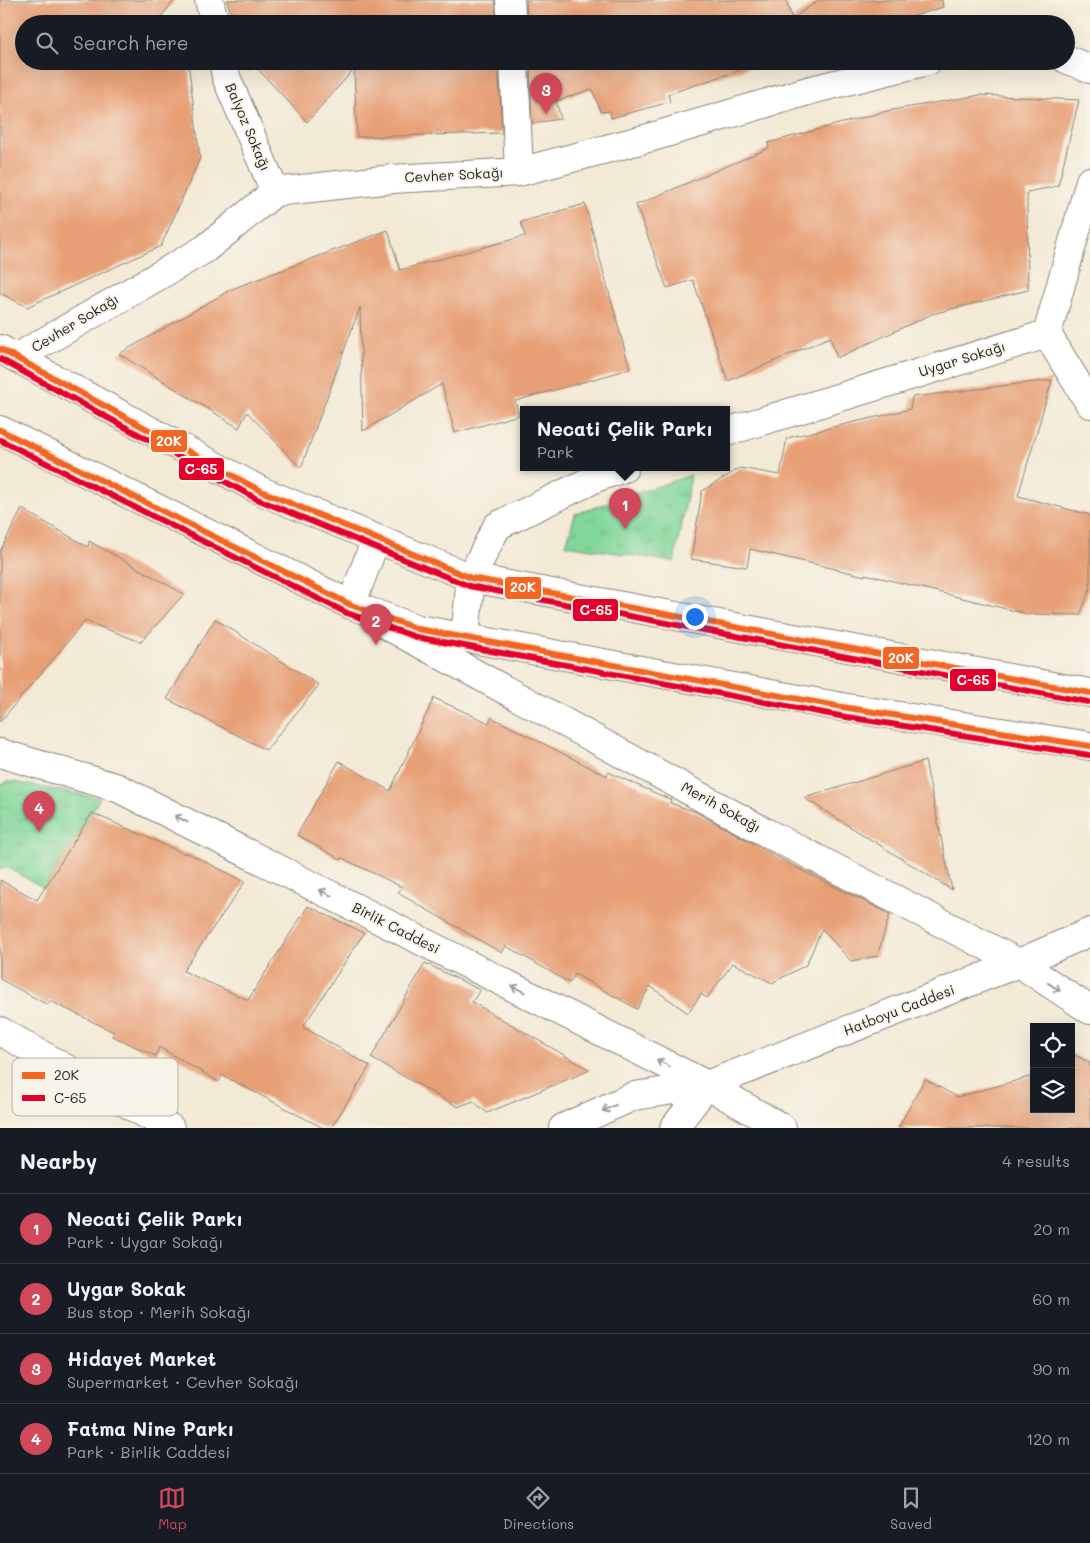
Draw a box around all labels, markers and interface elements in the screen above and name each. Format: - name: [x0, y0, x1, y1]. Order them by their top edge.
- search box: [15, 15, 1075, 70]
- icon: search: [33, 29, 61, 57]
- text: Search here: [73, 30, 189, 55]
- pin: 3: [530, 73, 562, 114]
- street label: Balyoz Sokağı: [221, 80, 276, 174]
- street label: Cevher Sokağı: [404, 162, 504, 187]
- street label: Cevher Sokağı: [27, 289, 122, 356]
- street label: Uygar Sokağı: [916, 336, 1008, 381]
- popup: [520, 406, 730, 471]
- text: Necati Çelik Parkı: [537, 416, 713, 441]
- line badge: 20K: [150, 429, 188, 453]
- text: 20K: [156, 431, 182, 450]
- text: Park: [537, 441, 573, 462]
- line badge: C-65: [178, 457, 225, 481]
- text: C-65: [185, 459, 217, 478]
- pin: 1: [609, 488, 641, 529]
- line badge: 20K: [504, 576, 542, 600]
- text: 20K: [510, 577, 536, 596]
- line badge: C-65: [572, 598, 619, 622]
- text: C-65: [580, 600, 612, 619]
- pin: 2: [360, 604, 392, 645]
- your location: [682, 604, 708, 630]
- line badge: 20K: [882, 646, 920, 670]
- text: 20K: [888, 648, 914, 667]
- line badge: C-65: [949, 668, 997, 692]
- text: C-65: [957, 670, 989, 689]
- street label: Merih Sokağı: [678, 777, 764, 836]
- pin: 4: [23, 791, 55, 832]
- one-way arrow: [174, 814, 189, 823]
- one-way arrow: [319, 888, 334, 898]
- street label: Birlik Caddesi: [349, 897, 443, 958]
- street label: Hatboyu Caddesi: [840, 980, 957, 1040]
- one-way arrow: [1047, 982, 1061, 992]
- one-way arrow: [511, 984, 526, 994]
- map controls: [1030, 1023, 1075, 1113]
- button: locate: [1030, 1023, 1075, 1068]
- legend: [12, 1058, 178, 1116]
- one-way arrow: [656, 1058, 671, 1068]
- text: 20K: [54, 1065, 79, 1084]
- button: layers: [1030, 1068, 1075, 1113]
- text: C-65: [54, 1088, 87, 1107]
- one-way arrow: [602, 1103, 617, 1113]
- text: Nearby: [20, 1147, 97, 1174]
- text: 4 results: [1002, 1150, 1070, 1171]
- text: Necati Çelik Parkı: [67, 1206, 243, 1231]
- text: 1: [32, 1218, 40, 1239]
- text: 20 m: [1033, 1218, 1070, 1239]
- text: Park · Uygar Sokağı: [67, 1231, 223, 1252]
- text: Uygar Sokak: [67, 1276, 186, 1301]
- text: 2: [32, 1288, 40, 1309]
- text: 60 m: [1033, 1288, 1070, 1309]
- text: Bus stop · Merih Sokağı: [67, 1301, 251, 1322]
- text: Hidayet Market: [67, 1346, 216, 1371]
- text: 3: [31, 1358, 41, 1379]
- text: 90 m: [1033, 1358, 1070, 1379]
- text: Supermarket · Cevher Sokağı: [67, 1371, 299, 1392]
- text: Fatma Nine Parkı: [67, 1416, 234, 1441]
- text: 4: [31, 1428, 41, 1449]
- text: 120 m: [1026, 1428, 1070, 1449]
- text: Park · Birlik Caddesi: [67, 1441, 230, 1462]
- tab: Map: [158, 1484, 187, 1533]
- tab: Directions: [503, 1484, 574, 1533]
- tab: Saved: [890, 1484, 932, 1533]

